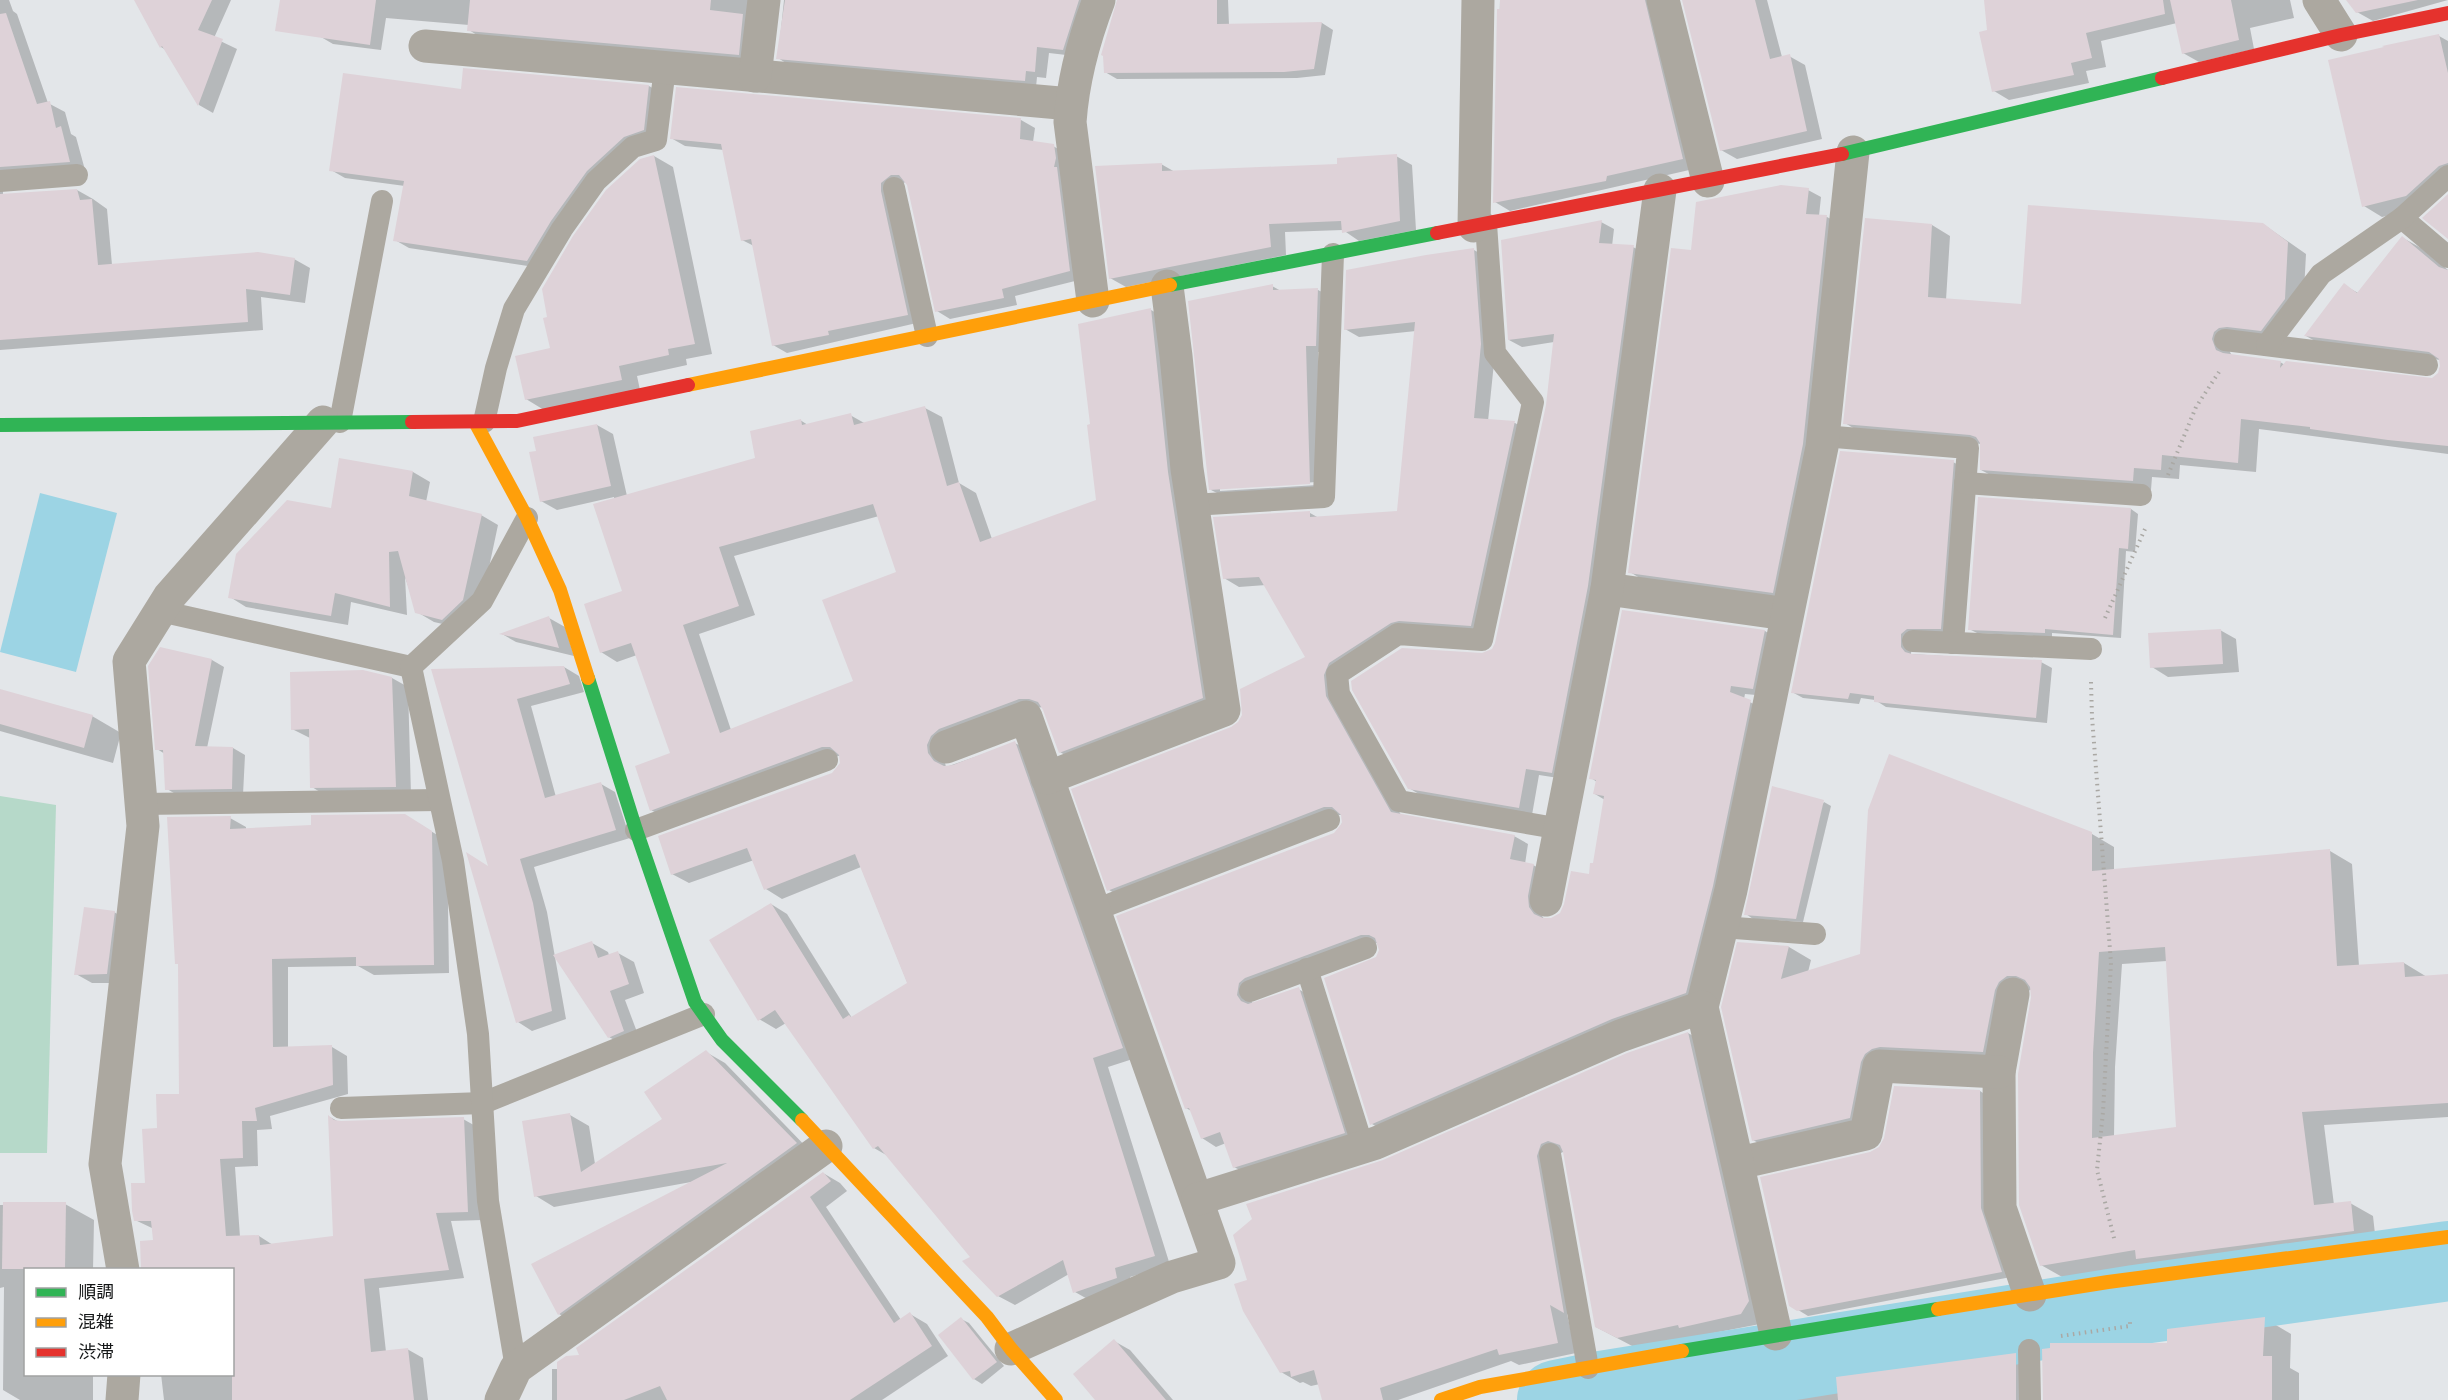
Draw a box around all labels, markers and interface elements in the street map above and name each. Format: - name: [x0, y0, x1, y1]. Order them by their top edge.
- legend: [24, 1268, 234, 1376]
- text: 順調: [78, 1281, 114, 1302]
- text: 混雑: [78, 1311, 114, 1332]
- text: 渋滞: [78, 1341, 114, 1362]

